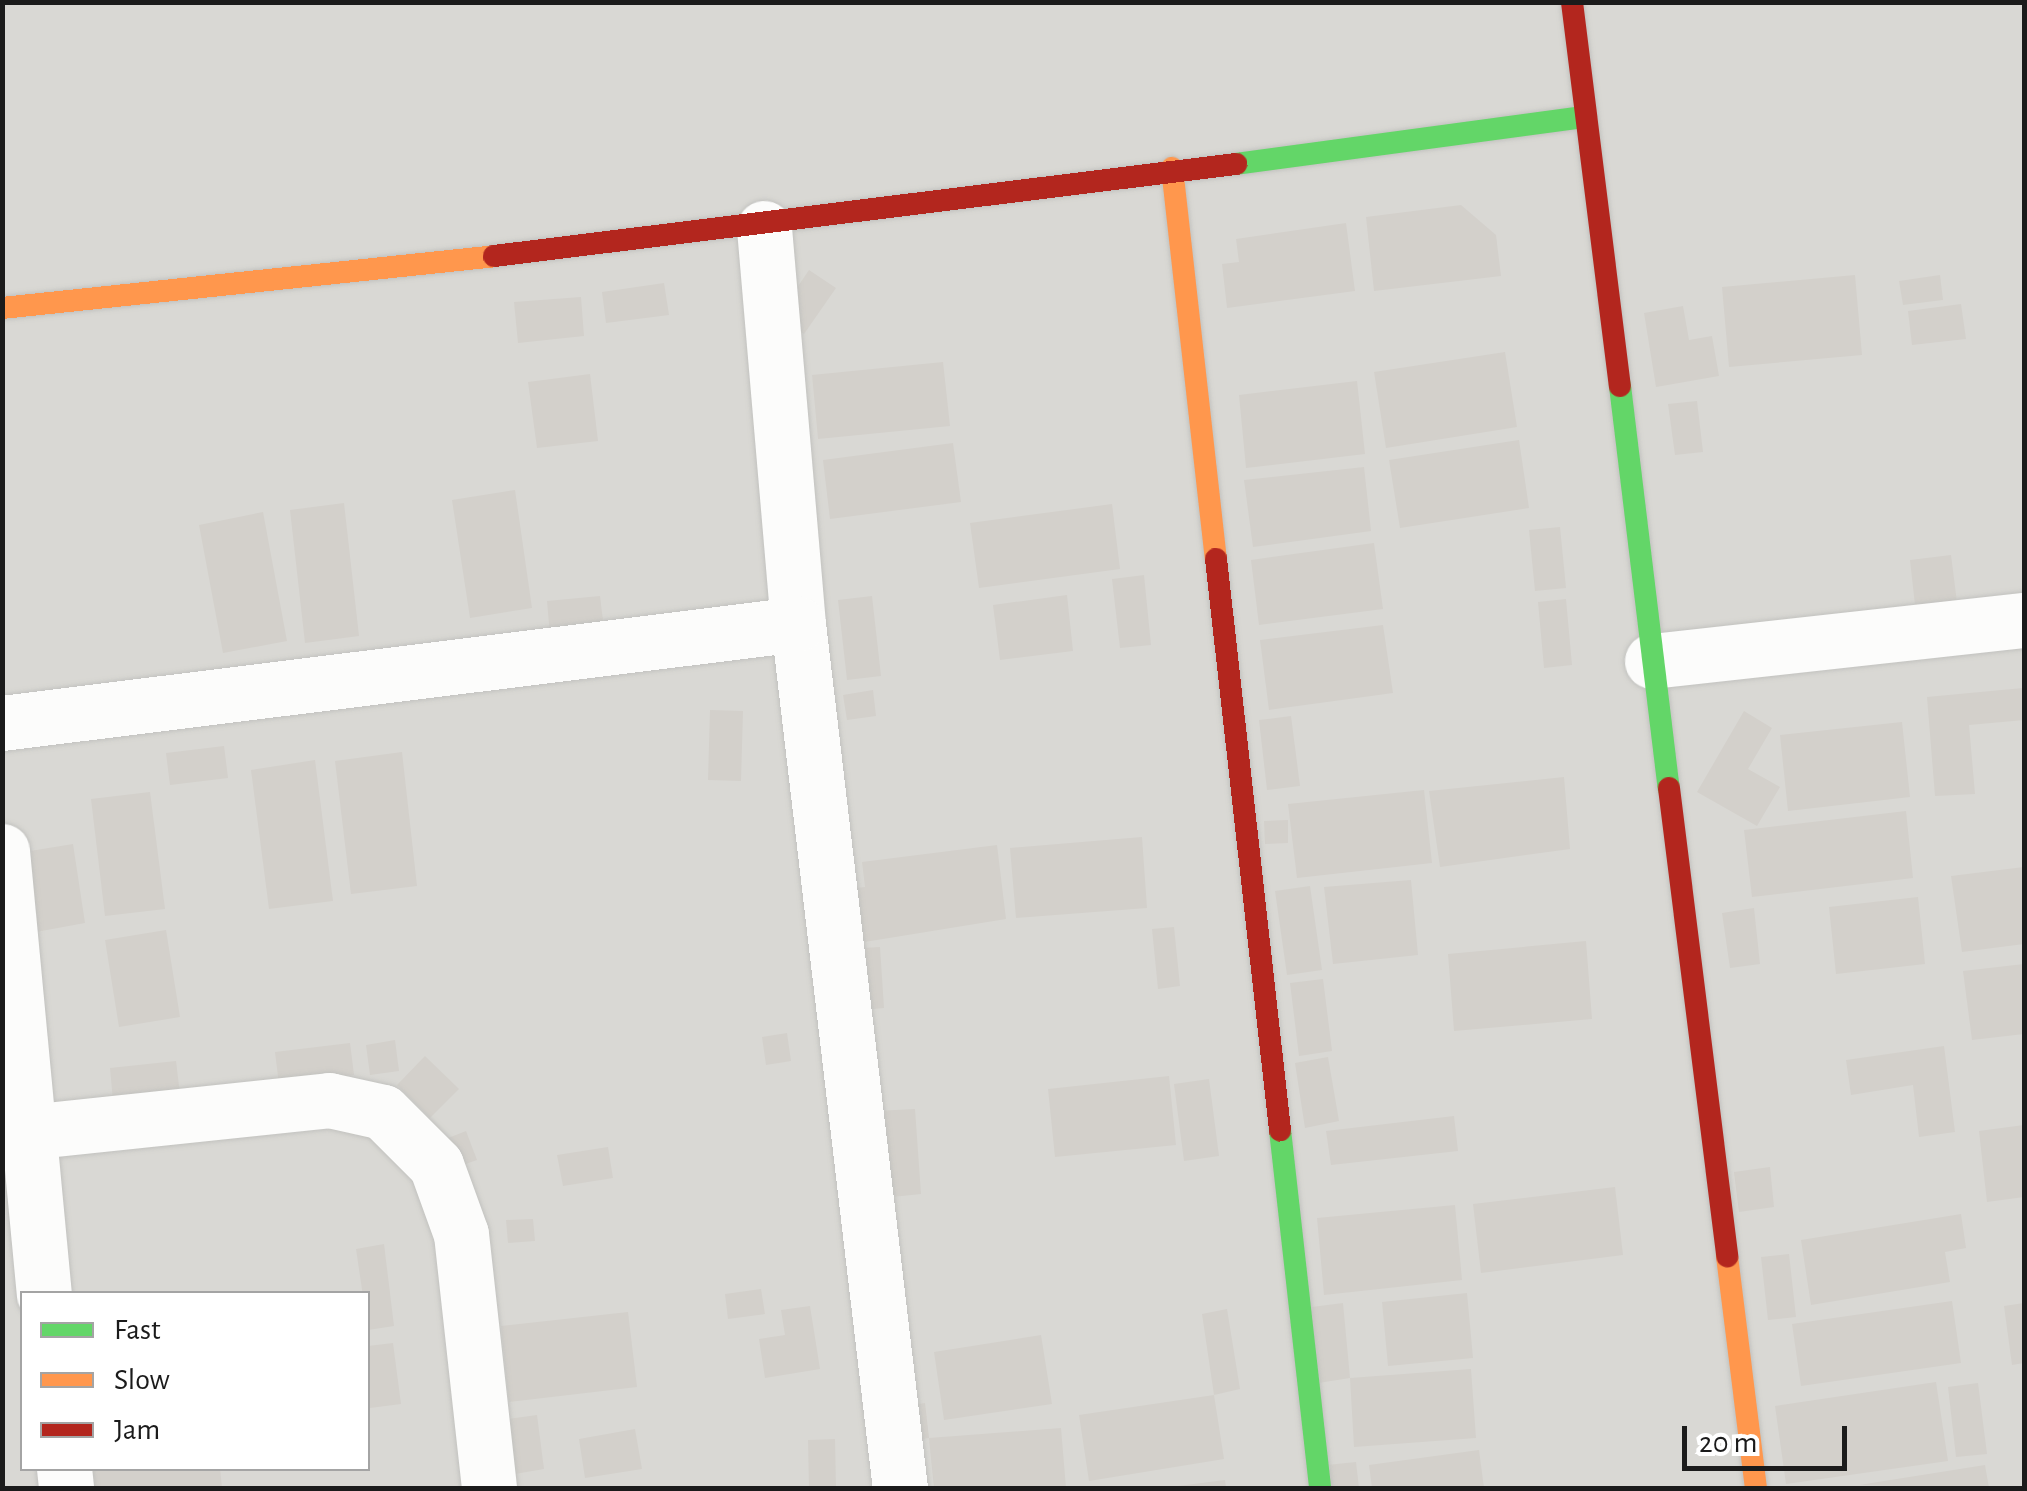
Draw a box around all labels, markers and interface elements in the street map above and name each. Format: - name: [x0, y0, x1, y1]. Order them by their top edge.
- legend: [20, 1291, 370, 1471]
- text: Fast: [114, 1315, 161, 1345]
- text: Slow: [114, 1365, 170, 1395]
- scale bar: [1687, 1406, 1852, 1468]
- text: Jam: [114, 1415, 160, 1445]
- text: 20 m: [1699, 1428, 1757, 1458]

